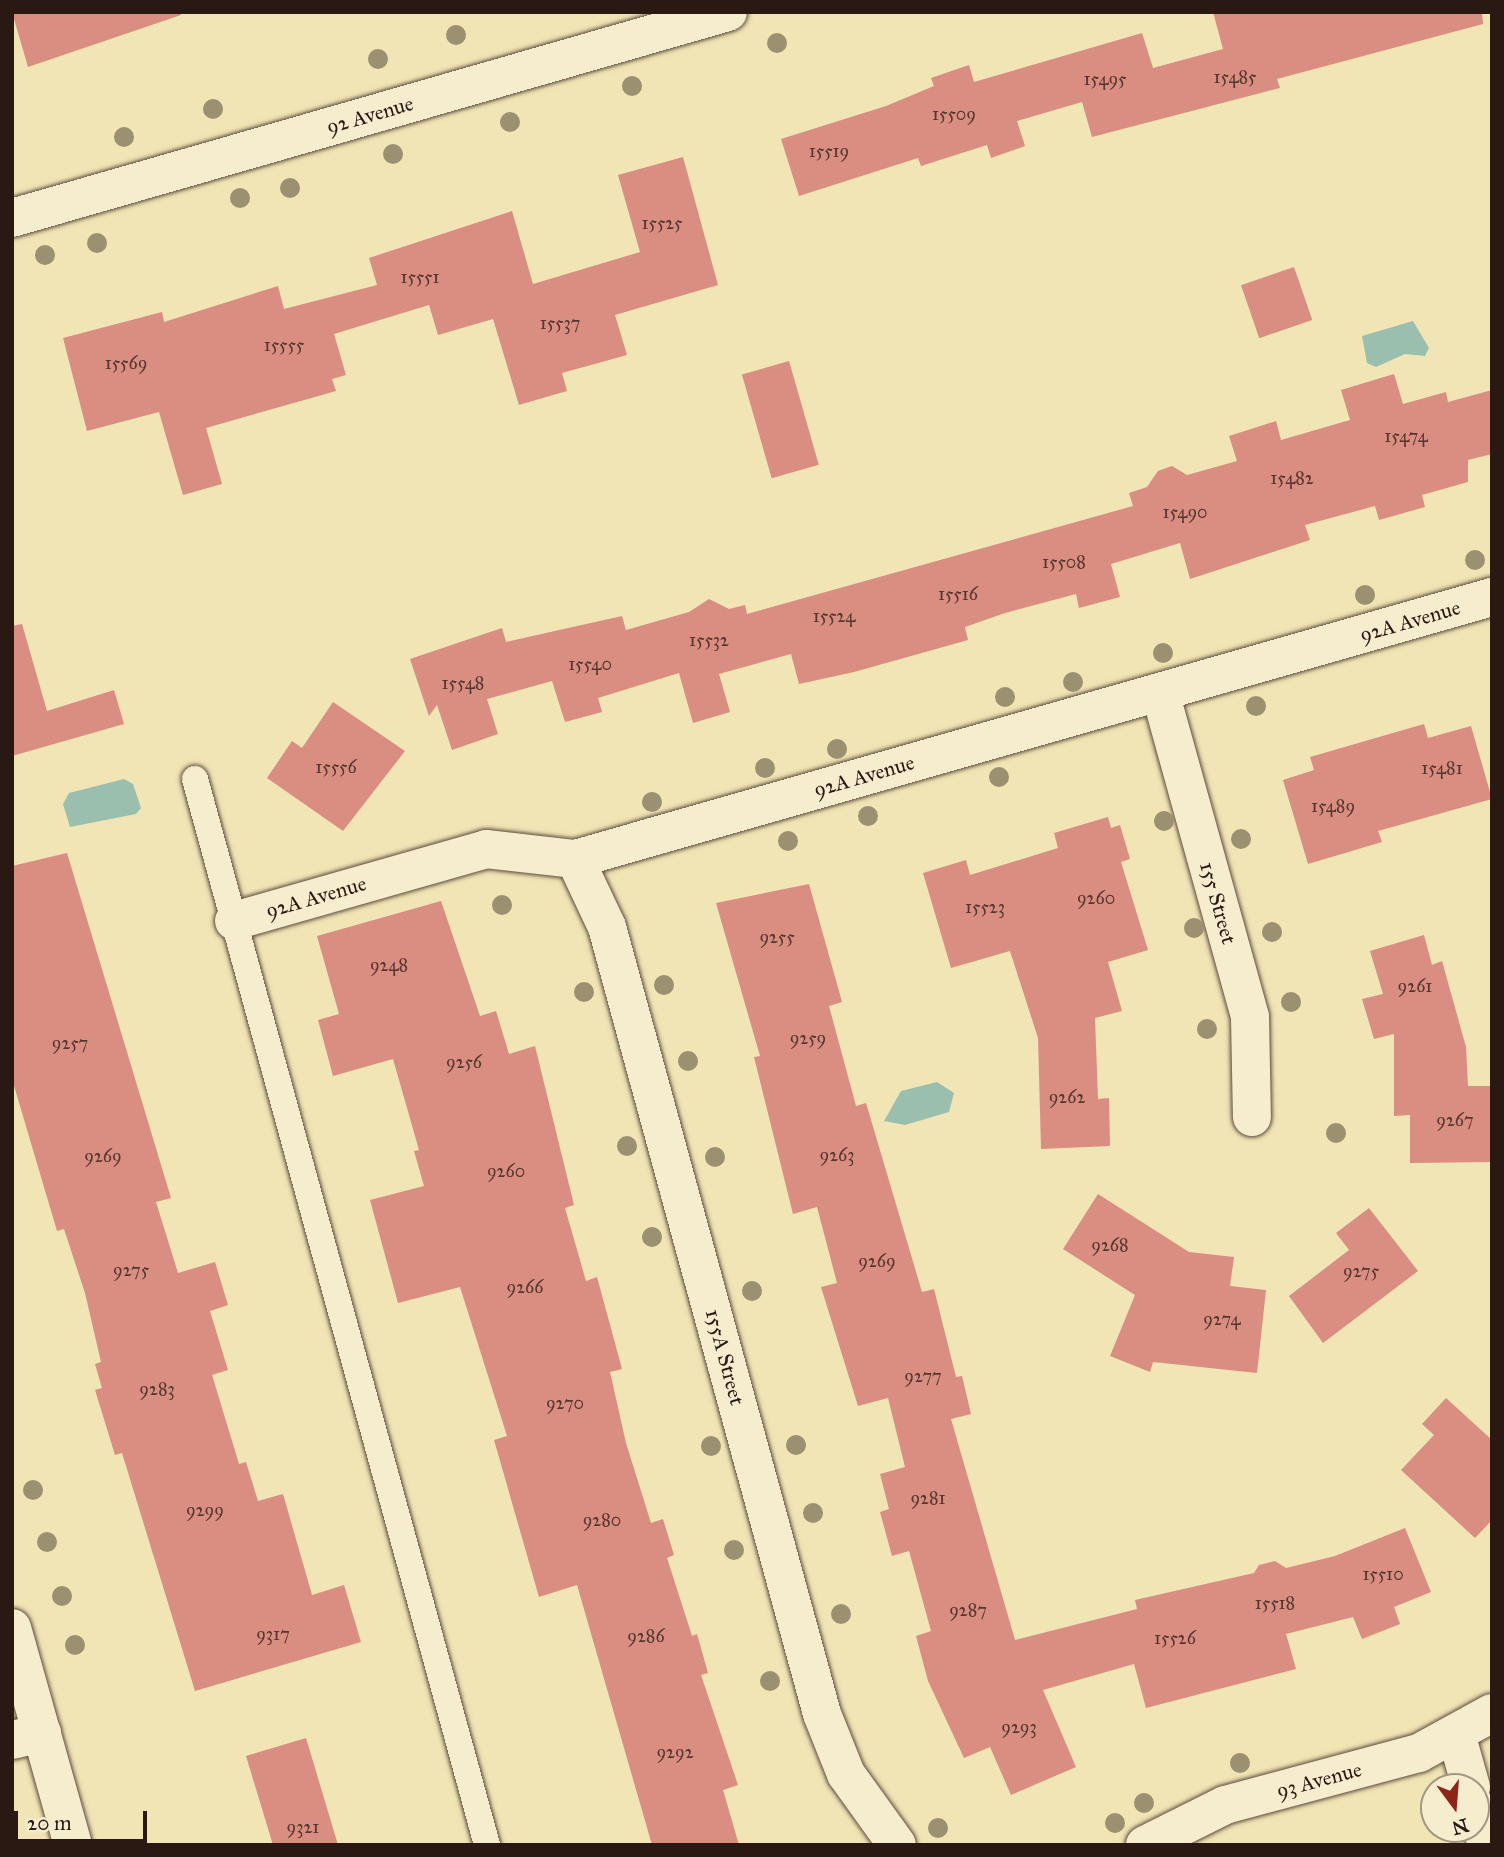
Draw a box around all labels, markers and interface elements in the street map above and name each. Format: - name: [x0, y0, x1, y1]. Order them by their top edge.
- house number: 15485: [1214, 66, 1256, 88]
- house number: 15495: [1084, 68, 1126, 90]
- street label: 92 Avenue: [324, 91, 416, 139]
- house number: 15509: [932, 103, 976, 125]
- house number: 15519: [809, 140, 849, 162]
- house number: 15525: [642, 212, 682, 234]
- house number: 15551: [400, 266, 440, 288]
- house number: 15537: [540, 312, 580, 334]
- house number: 15555: [264, 334, 304, 356]
- house number: 15569: [105, 352, 147, 374]
- house number: 15474: [1384, 425, 1428, 447]
- house number: 15482: [1270, 467, 1314, 489]
- house number: 15490: [1162, 501, 1208, 523]
- house number: 15508: [1042, 551, 1086, 573]
- house number: 15516: [938, 583, 978, 605]
- street label: 92A Avenue: [1357, 595, 1463, 647]
- house number: 15524: [813, 605, 855, 627]
- house number: 15532: [689, 629, 729, 651]
- house number: 15540: [568, 653, 612, 675]
- house number: 15548: [442, 672, 484, 694]
- street label: 92A Avenue: [811, 750, 917, 802]
- house number: 15556: [315, 756, 357, 778]
- house number: 15481: [1421, 757, 1463, 779]
- house number: 15489: [1311, 795, 1355, 817]
- street label: 155 Street: [1194, 859, 1242, 947]
- street label: 92A Avenue: [263, 871, 369, 923]
- house number: 9260: [1077, 887, 1115, 909]
- house number: 15523: [965, 896, 1005, 918]
- house number: 9255: [759, 926, 795, 948]
- house number: 9248: [370, 954, 408, 976]
- house number: 9261: [1398, 975, 1432, 997]
- house number: 9259: [790, 1027, 826, 1049]
- house number: 9257: [52, 1032, 88, 1054]
- house number: 9256: [446, 1051, 482, 1073]
- house number: 9262: [1049, 1086, 1085, 1108]
- house number: 9267: [1436, 1109, 1474, 1131]
- house number: 9263: [820, 1144, 854, 1166]
- house number: 9269: [84, 1145, 122, 1167]
- house number: 9260: [487, 1160, 525, 1182]
- house number: 9268: [1091, 1234, 1129, 1256]
- house number: 9269: [858, 1250, 896, 1272]
- house number: 9275: [113, 1259, 149, 1281]
- house number: 9275: [1343, 1260, 1379, 1282]
- house number: 9266: [506, 1276, 544, 1298]
- street label: 155A Street: [700, 1306, 750, 1408]
- house number: 9274: [1203, 1308, 1241, 1330]
- house number: 9277: [904, 1365, 942, 1387]
- house number: 9283: [139, 1378, 175, 1400]
- house number: 9270: [546, 1392, 584, 1414]
- house number: 9281: [910, 1487, 946, 1509]
- house number: 9299: [186, 1499, 224, 1521]
- house number: 9280: [583, 1509, 621, 1531]
- house number: 15510: [1362, 1563, 1404, 1585]
- house number: 15518: [1255, 1592, 1295, 1614]
- house number: 9287: [949, 1599, 987, 1621]
- house number: 9317: [256, 1623, 290, 1645]
- house number: 9286: [627, 1625, 665, 1647]
- house number: 15526: [1154, 1627, 1196, 1649]
- house number: 9293: [1001, 1716, 1037, 1738]
- house number: 9292: [656, 1741, 694, 1763]
- street label: 93 Avenue: [1274, 1757, 1364, 1803]
- north arrow: [1420, 1773, 1490, 1843]
- scale bar: [18, 1798, 150, 1842]
- text: 20 m: [27, 1810, 72, 1836]
- text: N: [1449, 1813, 1471, 1840]
- house number: 9321: [287, 1816, 319, 1838]

